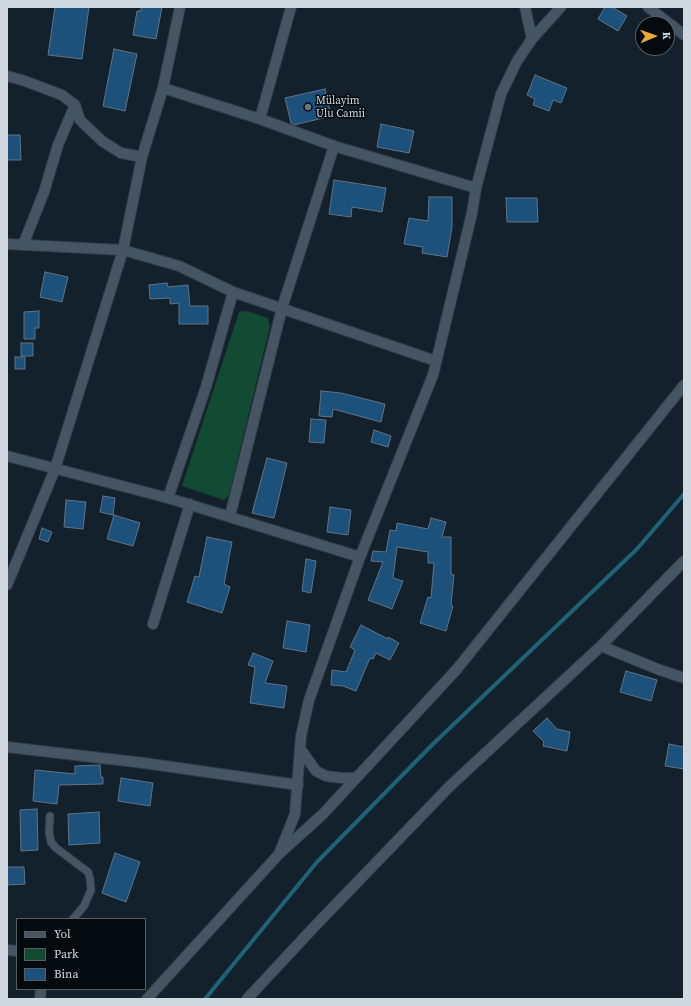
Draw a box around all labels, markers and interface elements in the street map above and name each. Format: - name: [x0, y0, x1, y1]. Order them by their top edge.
- north arrow: [635, 16, 675, 56]
- text: K: [659, 32, 674, 40]
- place label: Mülayim Ulu Camii: [316, 94, 365, 120]
- marker: Mülayim Ulu Camii: [303, 102, 313, 112]
- legend: [16, 918, 146, 990]
- text: Yol: [54, 926, 71, 942]
- text: Park: [54, 946, 79, 962]
- text: Bina: [54, 966, 79, 982]

